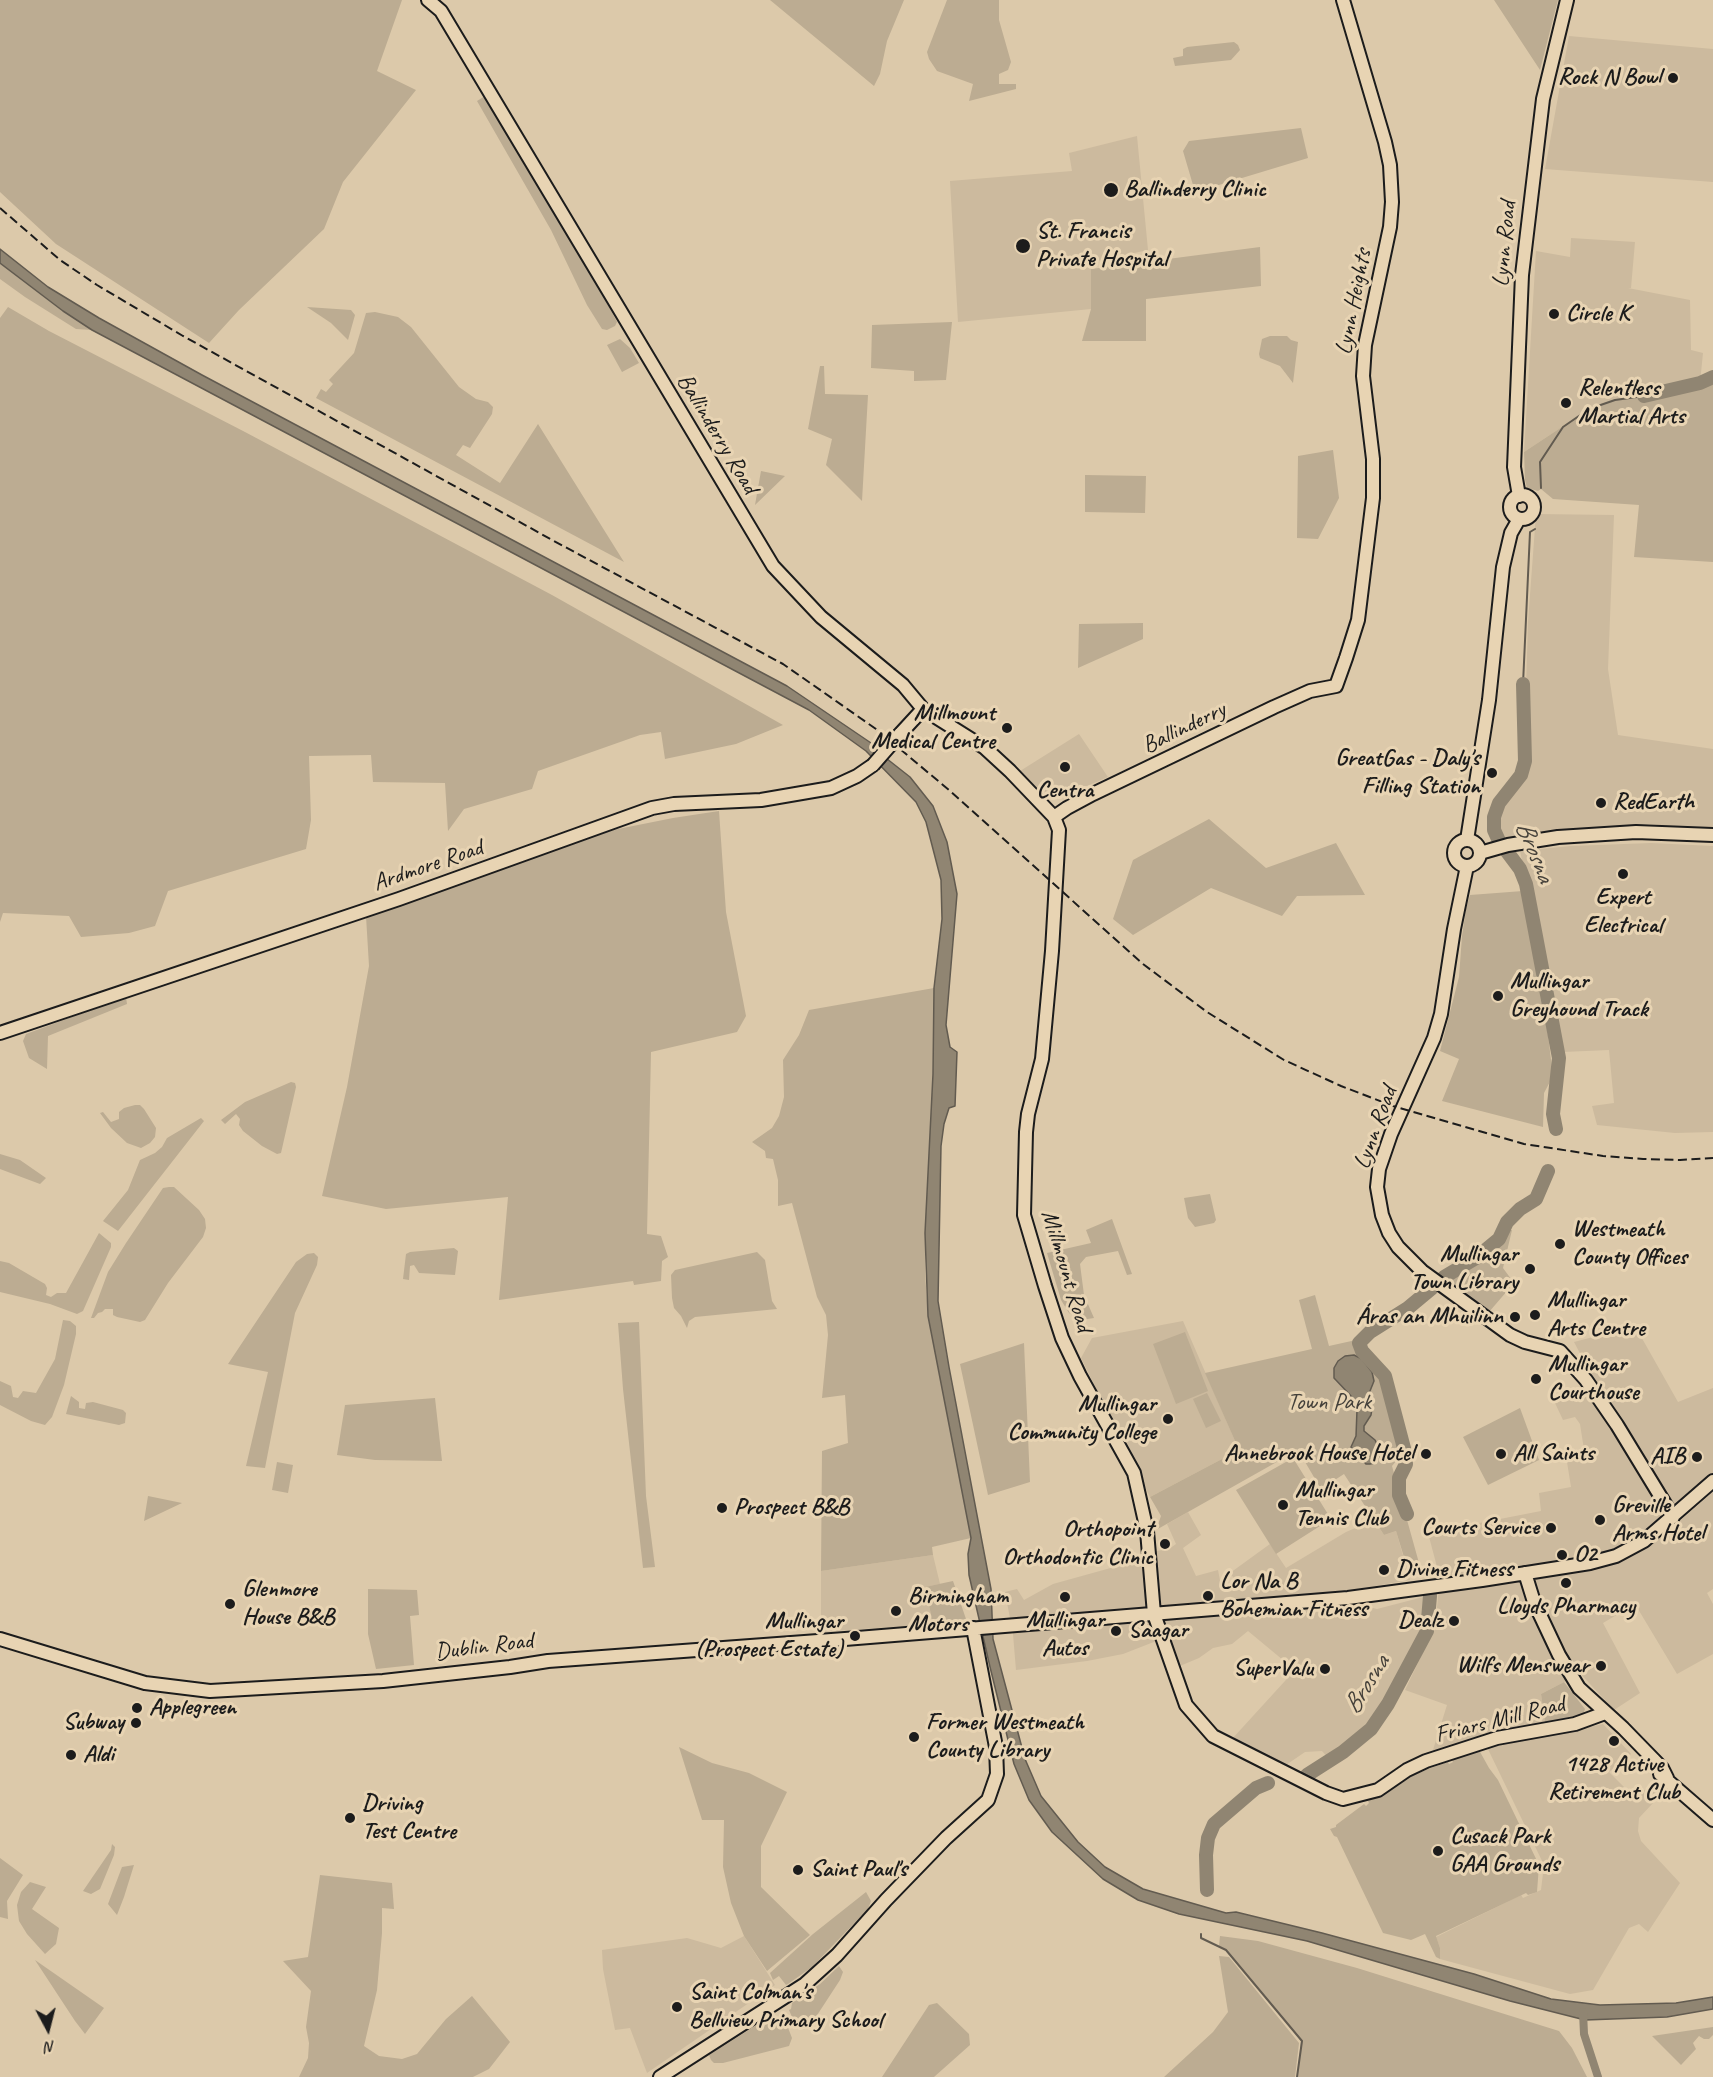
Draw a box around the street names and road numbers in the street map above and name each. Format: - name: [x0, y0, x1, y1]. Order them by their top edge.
- street label: Lynn Road: [1487, 200, 1523, 288]
- street label: Lynn Heights: [1330, 247, 1378, 357]
- street label: Ballinderry Road: [670, 369, 764, 499]
- street label: Ballinderry: [1138, 696, 1230, 760]
- street label: Ardmore Road: [369, 834, 487, 898]
- street label: Lynn Road: [1348, 1083, 1404, 1173]
- street label: Millmount Road: [1034, 1207, 1098, 1335]
- street label: Dublin Road: [433, 1627, 535, 1667]
- street label: Friars Mill Road: [1432, 1690, 1568, 1750]

